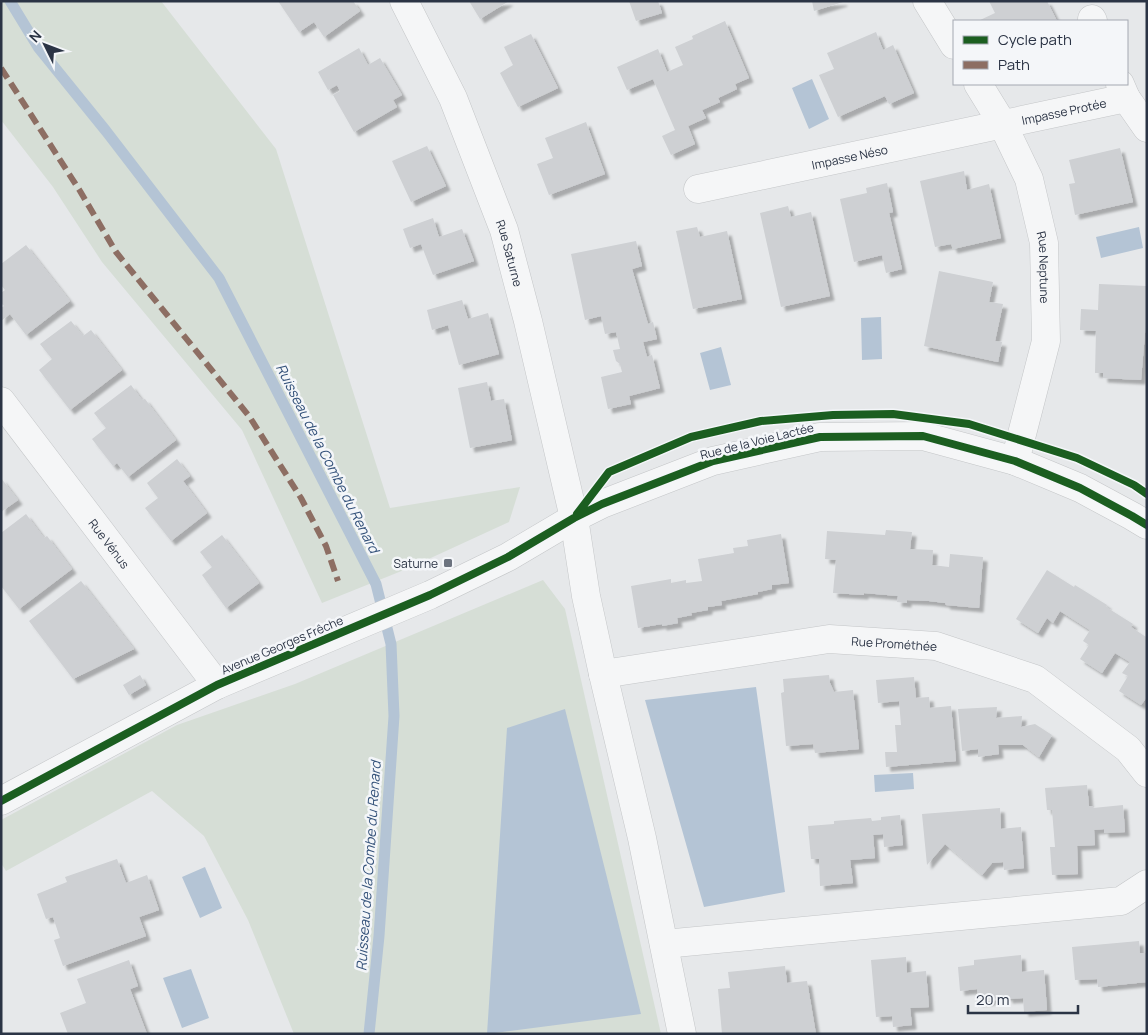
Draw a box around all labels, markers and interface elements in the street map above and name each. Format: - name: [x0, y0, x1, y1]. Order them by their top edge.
- north arrow: [20, 20, 70, 70]
- legend: [953, 20, 1128, 85]
- text: N: [25, 26, 45, 46]
- text: Cycle path: [998, 29, 1072, 50]
- text: Path: [998, 54, 1030, 75]
- street label: Impasse Protée: [1020, 94, 1108, 129]
- street label: Impasse Néso: [810, 140, 889, 173]
- street label: Rue Saturne: [492, 217, 527, 288]
- street label: Rue Neptune: [1033, 229, 1054, 304]
- water label: Ruisseau de la Combe du Renard: [272, 360, 385, 557]
- street label: Rue de la Voie Lactée: [698, 419, 816, 463]
- street label: Rue Vénus: [85, 515, 134, 572]
- place label: Saturne: [394, 555, 438, 572]
- marker: Saturne: [442, 557, 454, 569]
- street label: Avenue Georges Frêche: [218, 612, 346, 678]
- street label: Rue Prométhée: [851, 632, 938, 655]
- water label: Ruisseau de la Combe du Renard: [351, 759, 385, 971]
- scale bar: [968, 982, 1078, 1014]
- text: 20 m: [976, 989, 1009, 1010]

